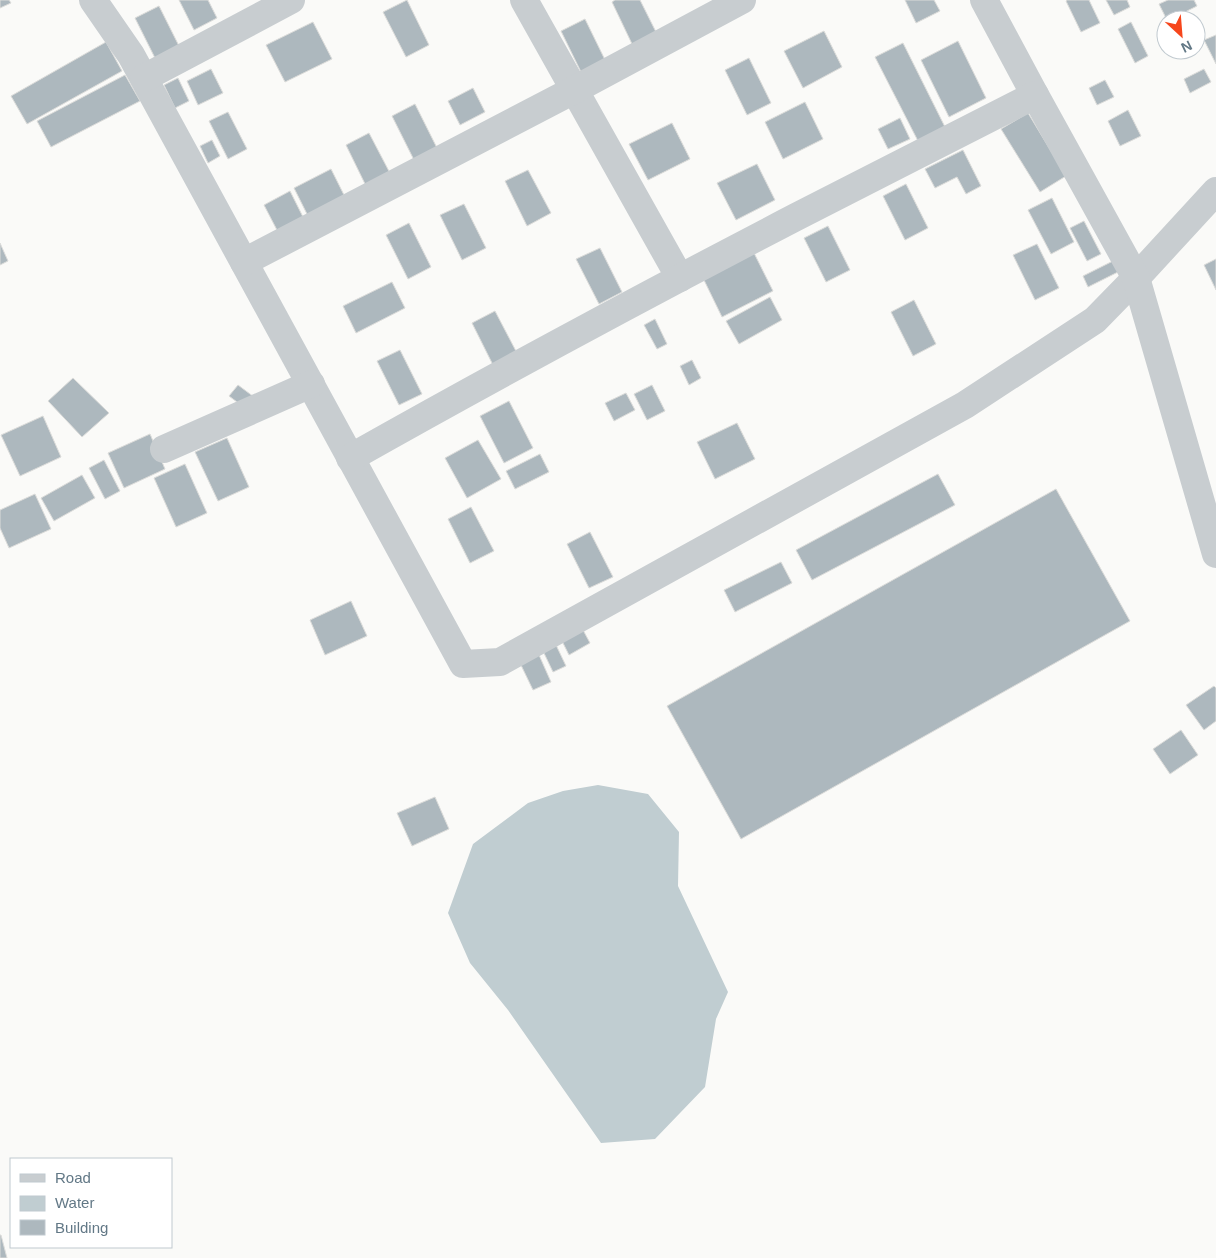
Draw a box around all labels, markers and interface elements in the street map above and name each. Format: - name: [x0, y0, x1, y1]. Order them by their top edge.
- north arrow: [1156, 10, 1206, 60]
- text: N: [1179, 37, 1195, 56]
- legend: [10, 1158, 172, 1248]
- text: Road: [55, 1169, 91, 1186]
- text: Water: [55, 1194, 94, 1211]
- text: Building: [55, 1219, 108, 1236]

